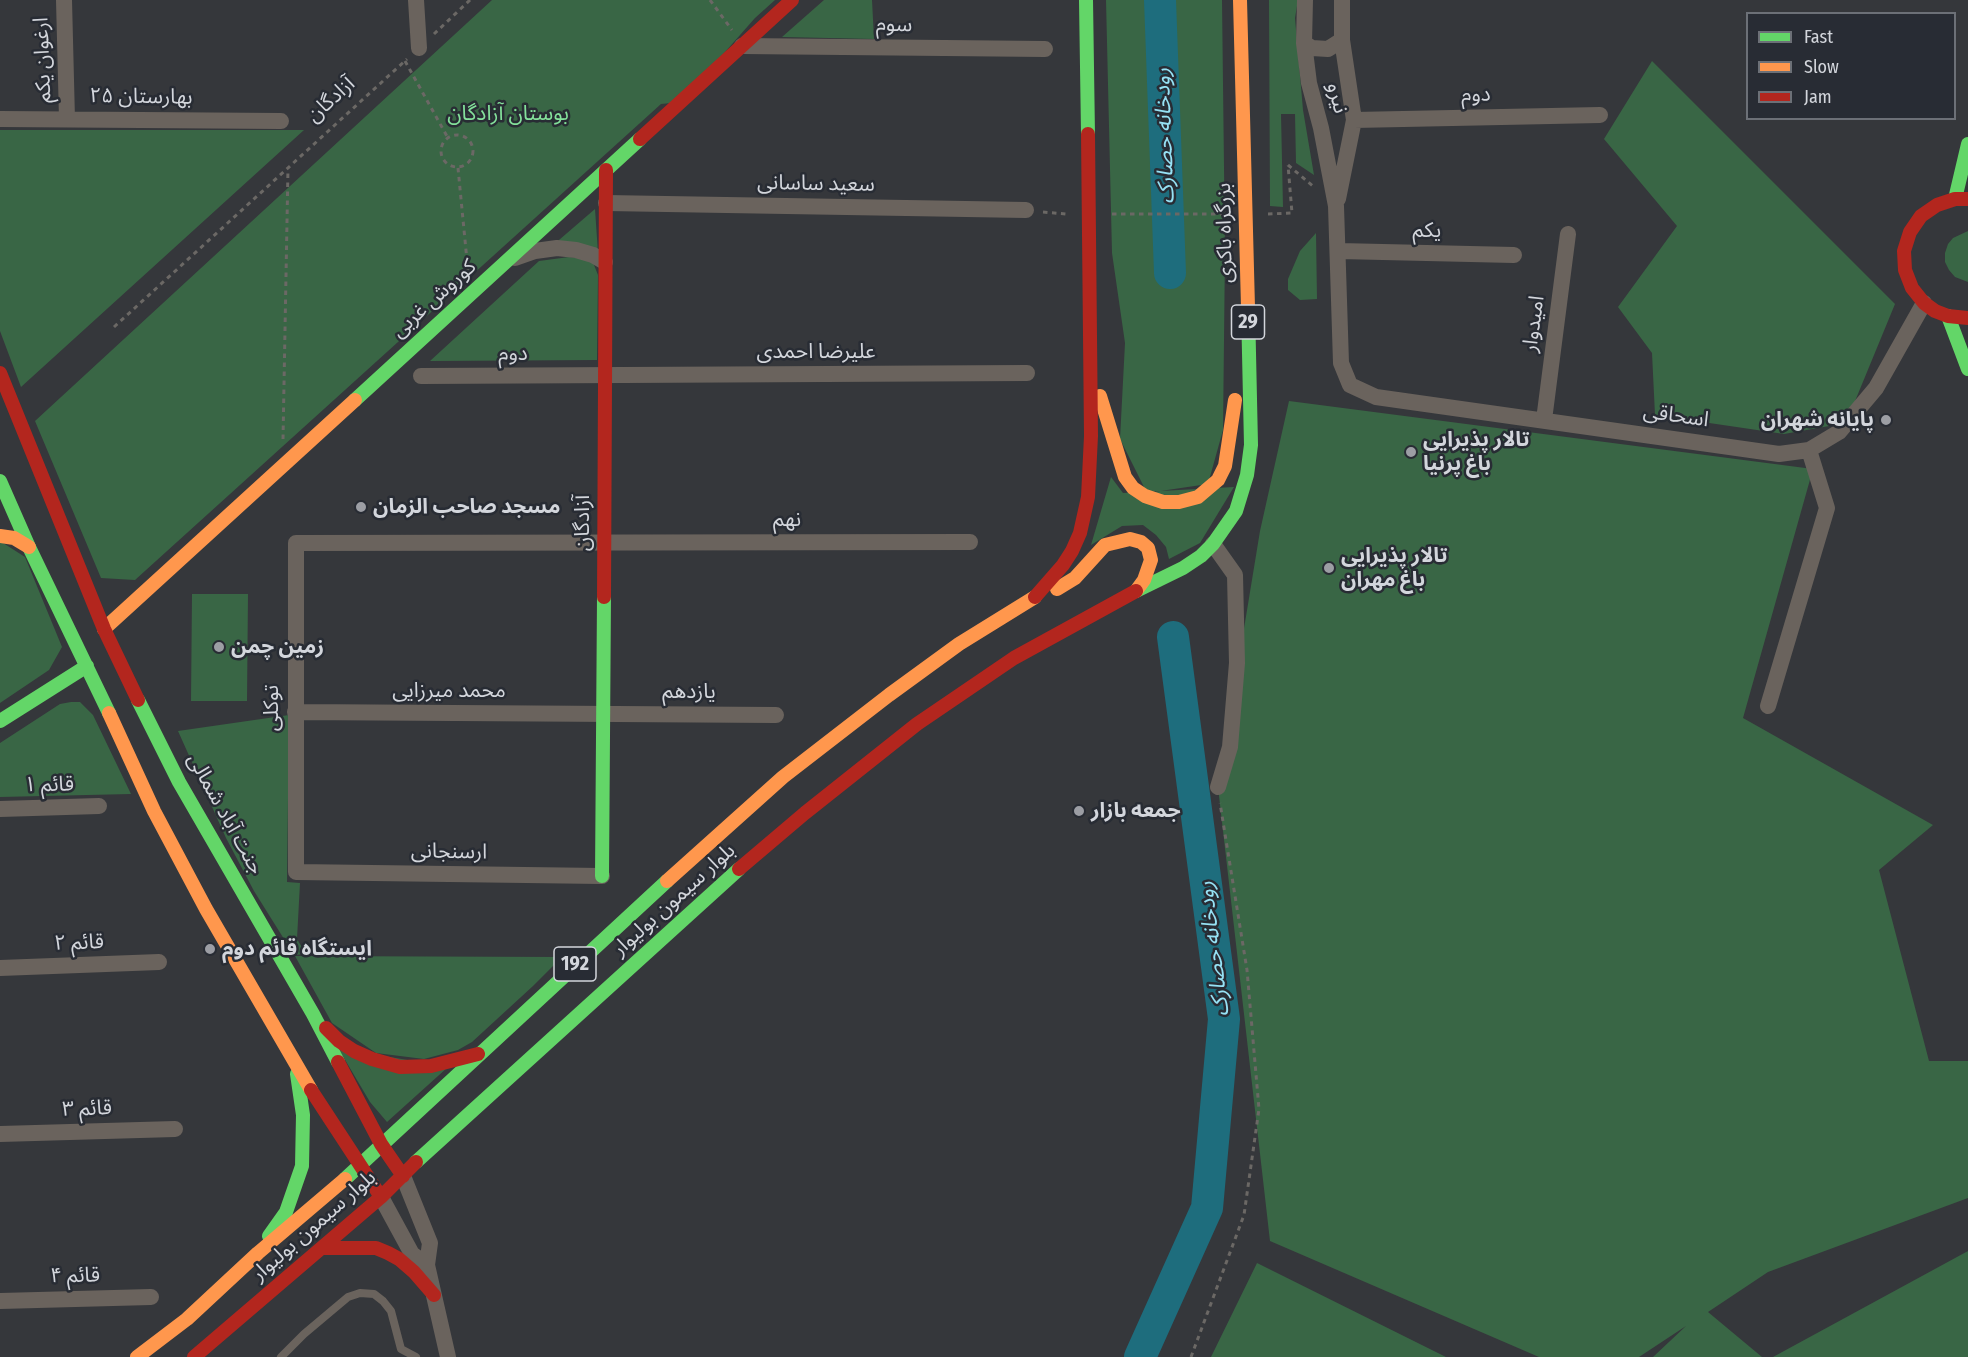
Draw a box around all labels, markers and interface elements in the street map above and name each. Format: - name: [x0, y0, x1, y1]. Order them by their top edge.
- street label: سوم: [876, 12, 912, 38]
- legend: [1746, 12, 1956, 120]
- street label: ارغوان یکم: [29, 17, 57, 103]
- text: Fast: [1804, 26, 1833, 48]
- text: Slow: [1804, 56, 1839, 78]
- water label: رودخانه حصارک: [1149, 68, 1181, 204]
- street label: آزادگان: [302, 72, 360, 128]
- street label: نیرو: [1321, 80, 1353, 116]
- street label: دوم: [1461, 82, 1491, 108]
- street label: بهارستان ۲۵: [89, 84, 193, 110]
- text: Jam: [1804, 86, 1832, 108]
- park label: بوستان آزادگان: [447, 101, 569, 127]
- street label: سعید ساسانی: [757, 170, 875, 198]
- street label: بزرگراه باکری: [1212, 183, 1238, 283]
- street label: یکم: [1412, 218, 1442, 244]
- street label: کوروش غربی: [386, 254, 482, 344]
- street label: امیدوار: [1518, 294, 1550, 354]
- road number: 29: [1232, 305, 1264, 339]
- street label: علیرضا احمدی: [756, 339, 876, 365]
- street label: دوم: [498, 341, 528, 367]
- street label: اسحاقی: [1642, 399, 1710, 433]
- place label: پایانه شهران: [1761, 407, 1874, 433]
- marker: پایانه شهران: [1879, 413, 1893, 427]
- place label: تالار پذیرایی باغ پرنیا: [1423, 427, 1530, 477]
- marker: تالار پذیرایی باغ پرنیا: [1404, 445, 1418, 459]
- place label: مسجد صاحب الزمان: [373, 494, 560, 520]
- street label: آزادگان: [570, 495, 596, 551]
- marker: مسجد صاحب الزمان: [354, 500, 368, 514]
- street label: نهم: [773, 507, 801, 533]
- place label: تالار پذیرایی باغ مهران: [1341, 543, 1448, 593]
- marker: تالار پذیرایی باغ مهران: [1322, 561, 1336, 575]
- place label: زمین چمن: [231, 634, 324, 660]
- marker: زمین چمن: [212, 640, 226, 654]
- street label: محمد میرزایی: [392, 678, 506, 704]
- street label: یازدهم: [662, 679, 716, 705]
- street label: توکلی: [259, 685, 285, 731]
- street label: جنت آباد شمالی: [181, 749, 269, 879]
- street label: قائم ۱: [24, 772, 74, 798]
- place label: جمعه بازار: [1091, 798, 1181, 824]
- marker: جمعه بازار: [1072, 804, 1086, 818]
- street label: بلوار سیمون بولیوار: [607, 838, 741, 962]
- street label: ارسنجانی: [411, 839, 487, 865]
- water label: رودخانه حصارک: [1193, 880, 1235, 1018]
- street label: قائم ۲: [54, 930, 104, 956]
- place label: ایستگاه قائم دوم: [222, 936, 372, 962]
- marker: ایستگاه قائم دوم: [203, 942, 217, 956]
- road number: 192: [554, 947, 596, 981]
- street label: قائم ۳: [62, 1096, 112, 1122]
- street label: بلوار سیمون بولیوار: [247, 1165, 381, 1287]
- street label: قائم ۴: [50, 1263, 100, 1289]

